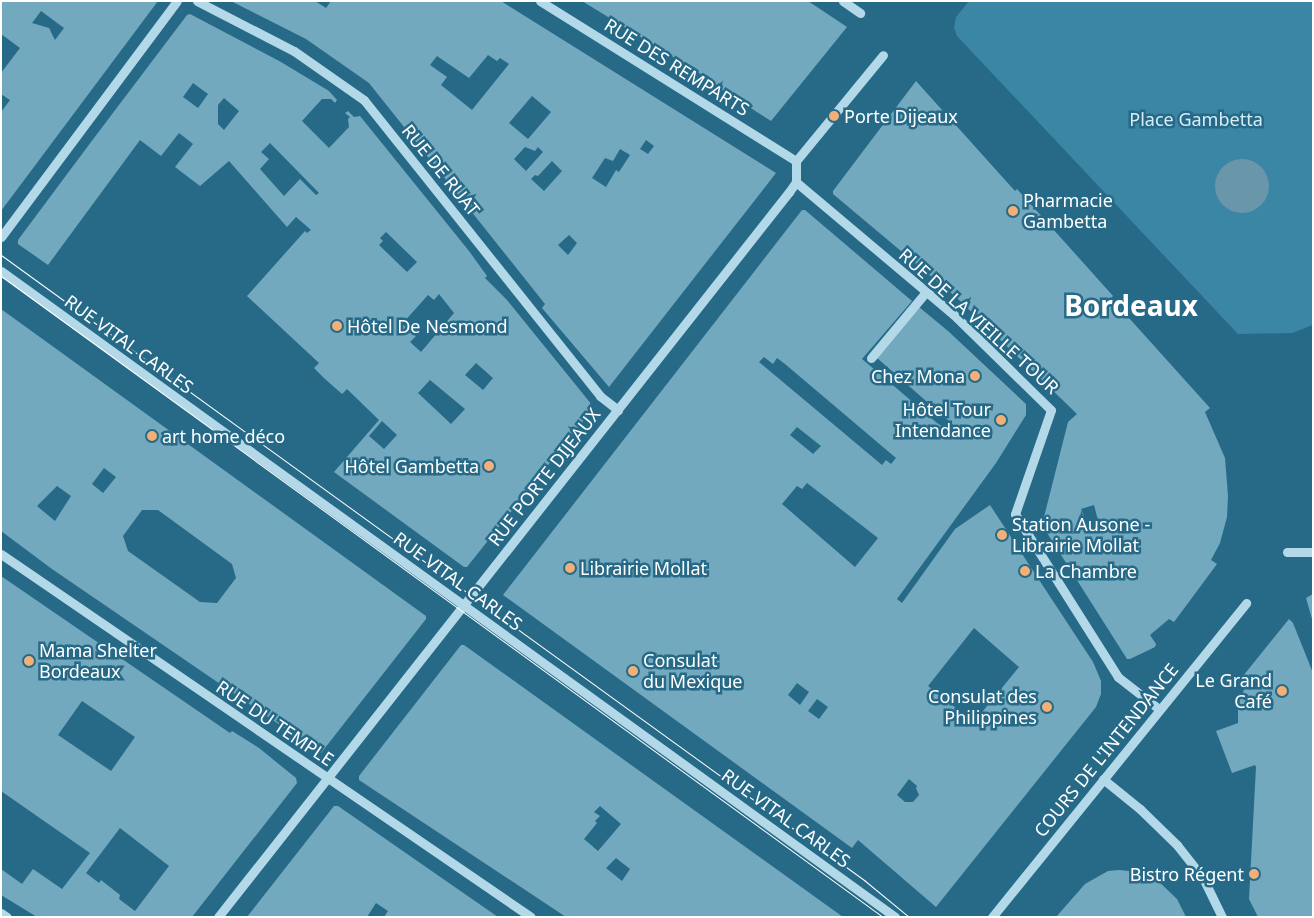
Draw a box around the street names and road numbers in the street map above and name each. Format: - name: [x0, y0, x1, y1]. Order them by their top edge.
- street label: RUE DES REMPARTS: [601, 14, 753, 120]
- street label: RUE DE RUAT: [398, 120, 484, 220]
- street label: RUE DE LA VIEILLE TOUR: [895, 244, 1063, 398]
- street label: RUE VITAL CARLES: [60, 290, 198, 398]
- street label: RUE PORTE DIJEAUX: [483, 404, 605, 550]
- street label: RUE VITAL CARLES: [389, 527, 527, 635]
- street label: COURS DE L'INTENDANCE: [1029, 659, 1183, 841]
- street label: RUE DU TEMPLE: [212, 676, 338, 770]
- street label: RUE VITAL CARLES: [717, 764, 855, 872]

